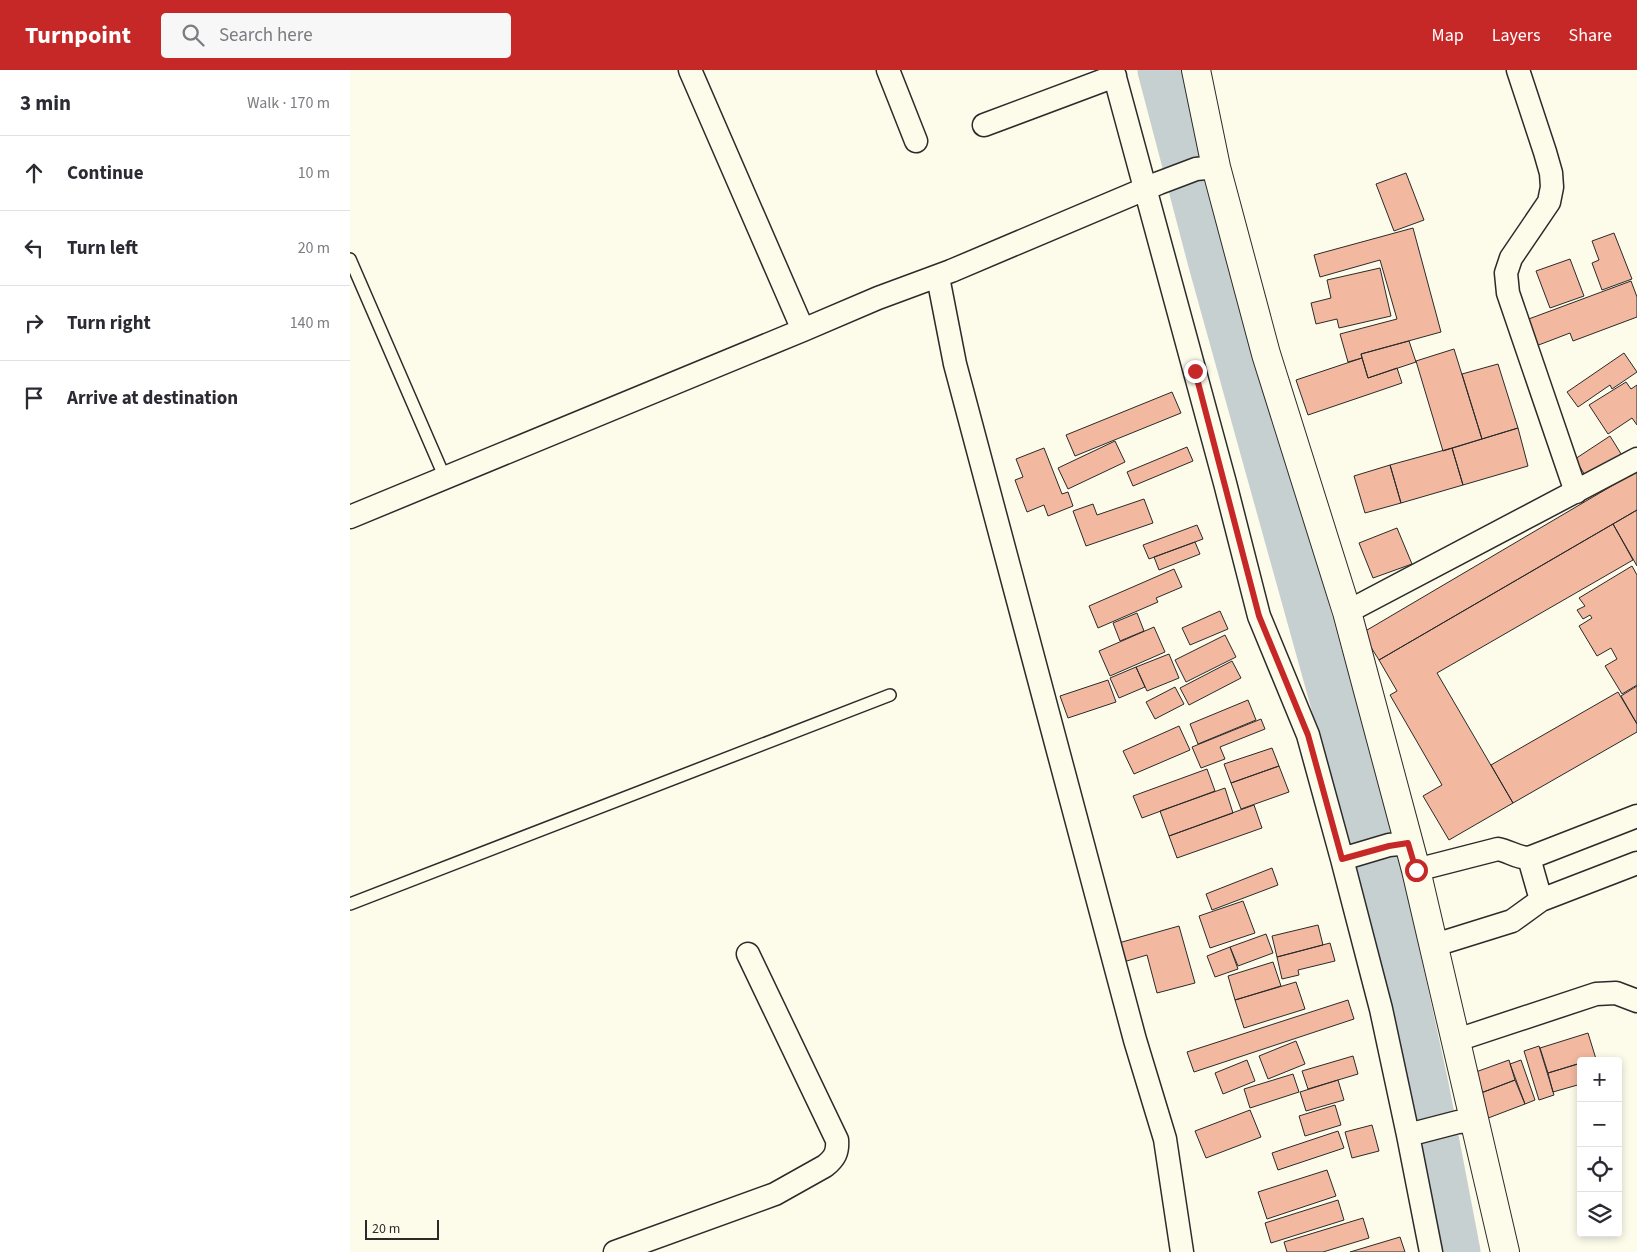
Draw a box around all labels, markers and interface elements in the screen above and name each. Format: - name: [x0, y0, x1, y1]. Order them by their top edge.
- search box: [161, 13, 511, 58]
- text: Turnpoint: [25, 18, 131, 53]
- icon: search: [179, 21, 207, 49]
- text: Search here: [219, 22, 313, 49]
- text: Map: [1432, 23, 1464, 48]
- text: Layers: [1492, 23, 1541, 48]
- text: Share: [1569, 23, 1612, 48]
- text: 3 min: [20, 88, 71, 118]
- text: Walk · 170 m: [247, 92, 330, 114]
- icon: ahead: [20, 159, 48, 187]
- text: Continue: [67, 160, 144, 187]
- text: 10 m: [298, 162, 330, 184]
- icon: left: [20, 234, 48, 262]
- text: Turn left: [67, 235, 138, 262]
- text: 20 m: [298, 237, 330, 259]
- icon: right: [20, 309, 48, 337]
- text: Turn right: [67, 310, 151, 337]
- text: 140 m: [290, 312, 330, 334]
- route end: [1184, 360, 1207, 383]
- icon: arrive: [20, 384, 48, 412]
- text: Arrive at destination: [67, 385, 238, 412]
- route start: [1405, 859, 1428, 882]
- map controls: [1577, 1057, 1622, 1237]
- button: +: [1577, 1057, 1622, 1102]
- button: −: [1577, 1102, 1622, 1147]
- button: locate: [1577, 1147, 1622, 1192]
- button: layers: [1577, 1192, 1622, 1237]
- scale bar: [365, 1217, 439, 1240]
- text: 20 m: [372, 1219, 400, 1239]

